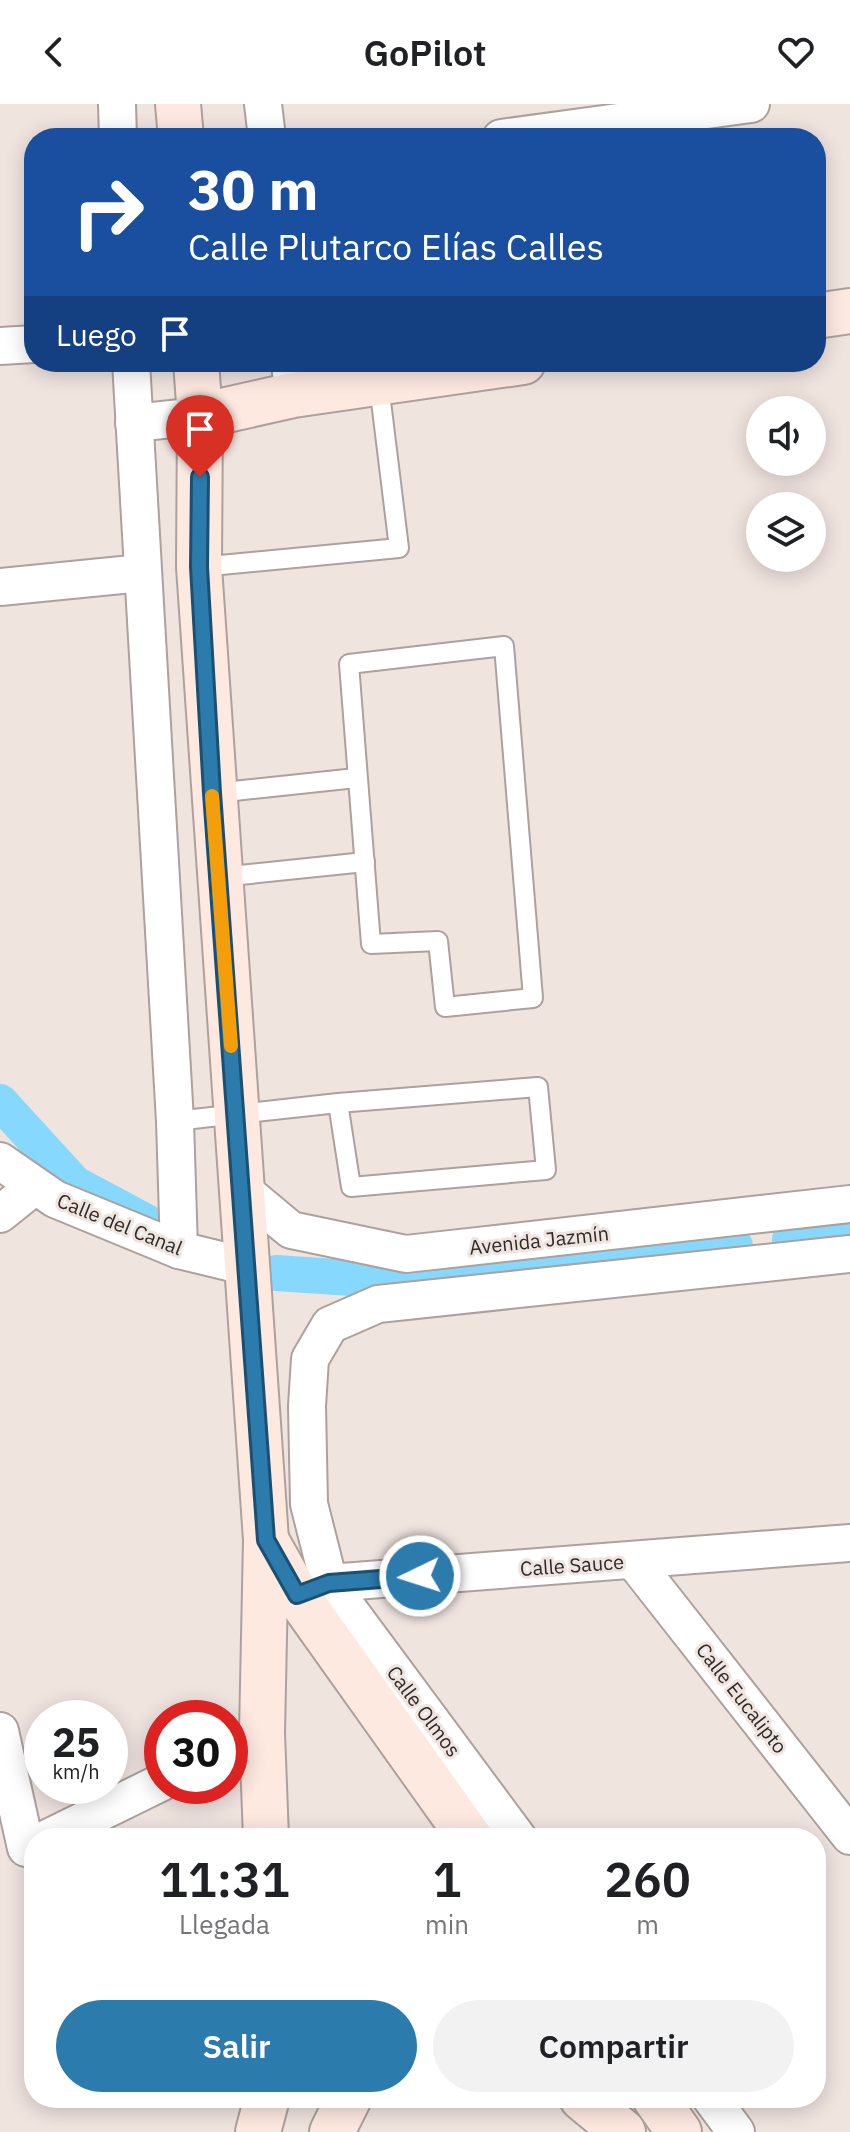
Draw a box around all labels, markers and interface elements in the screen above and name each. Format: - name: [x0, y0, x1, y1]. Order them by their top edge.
- text: GoPilot: [363, 29, 487, 76]
- icon: back: [32, 30, 76, 74]
- icon: heart: [774, 30, 818, 74]
- text: 30 m: [188, 153, 318, 225]
- icon: right: [56, 160, 160, 264]
- text: Calle Plutarco Elías Calles: [188, 223, 604, 270]
- icon: arrive: [153, 312, 197, 356]
- text: Luego: [56, 315, 137, 354]
- pin: [166, 395, 234, 477]
- map controls: [746, 396, 826, 572]
- button: sound: [746, 396, 826, 476]
- icon: arrive: [178, 407, 222, 451]
- button: layers: [746, 492, 826, 572]
- street label: Calle del Canal: [53, 1187, 187, 1261]
- street label: Avenida Jazmín: [468, 1219, 610, 1261]
- position arrow: [378, 1534, 462, 1618]
- street label: Calle Sauce: [519, 1548, 625, 1582]
- street label: Calle Eucalipto: [690, 1637, 794, 1759]
- street label: Calle Olmos: [381, 1660, 467, 1762]
- speed limit sign: 30: [144, 1700, 248, 1804]
- text: 25: [52, 1716, 100, 1768]
- text: km/h: [52, 1758, 100, 1785]
- text: 11:31: [159, 1848, 290, 1910]
- text: 1: [433, 1848, 461, 1910]
- text: 260: [604, 1848, 691, 1910]
- text: Llegada: [179, 1907, 270, 1941]
- text: min: [425, 1907, 469, 1941]
- text: m: [636, 1907, 659, 1941]
- button: Salir: [56, 2000, 417, 2092]
- button: Compartir: [433, 2000, 794, 2092]

